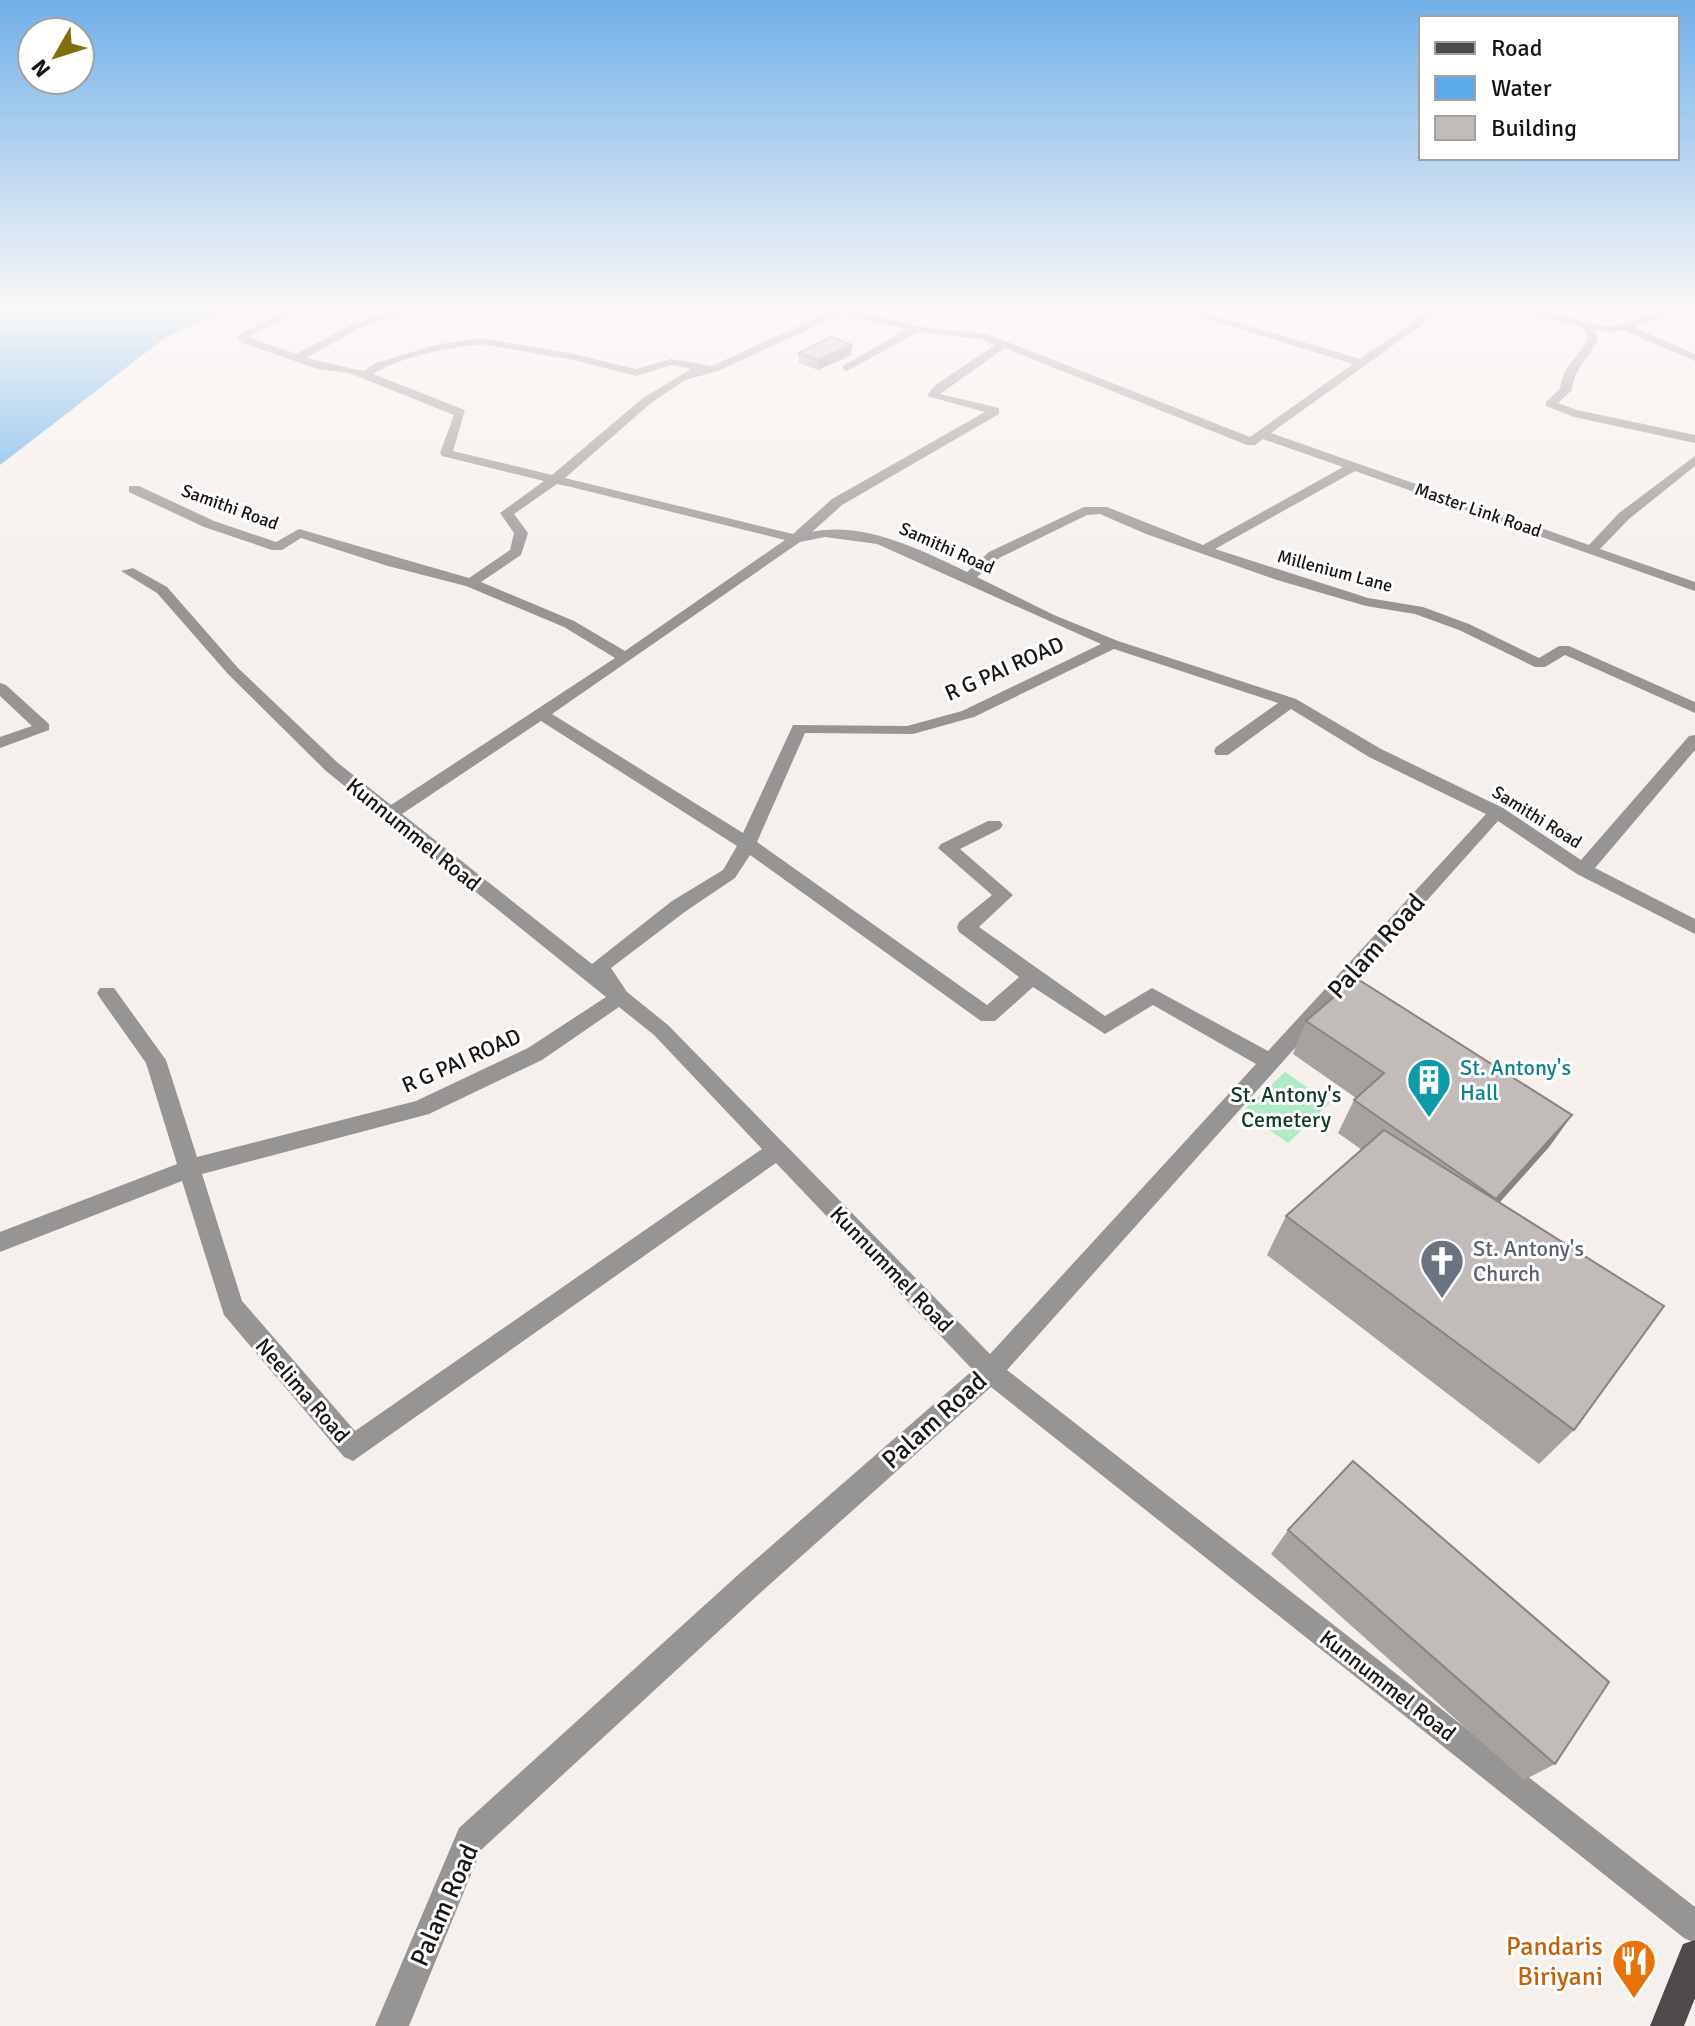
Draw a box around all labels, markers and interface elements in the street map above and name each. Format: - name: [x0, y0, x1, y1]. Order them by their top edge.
- north arrow: [16, 16, 96, 96]
- legend: [1419, 16, 1679, 160]
- text: Road: [1491, 33, 1542, 63]
- text: N: [26, 54, 56, 83]
- text: Water: [1491, 73, 1552, 103]
- text: Building: [1491, 113, 1577, 143]
- street label: Master Link Road: [1412, 478, 1544, 542]
- street label: Samithi Road: [178, 479, 282, 535]
- street label: Samithi Road: [896, 517, 998, 579]
- street label: Millenium Lane: [1275, 545, 1395, 597]
- street label: R G PAI ROAD: [940, 630, 1068, 707]
- street label: Kunnummel Road: [341, 772, 486, 897]
- street label: Samithi Road: [1488, 781, 1586, 853]
- street label: Palam Road: [1321, 888, 1432, 1006]
- street label: R G PAI ROAD: [397, 1022, 525, 1099]
- place label: St. Antony's Hall: [1460, 1054, 1571, 1106]
- building icon: St. Antony's Hall: [1405, 1056, 1453, 1119]
- park label: St. Antony's Cemetery: [1230, 1081, 1342, 1133]
- street label: Kunnummel Road: [825, 1201, 959, 1338]
- place label: St. Antony's Church: [1473, 1235, 1584, 1287]
- church icon: St. Antony's Church: [1418, 1237, 1466, 1300]
- street label: Neelima Road: [250, 1332, 355, 1448]
- street label: Palam Road: [876, 1365, 994, 1476]
- street label: Kunnummel Road: [1314, 1624, 1461, 1747]
- street label: Palam Road: [404, 1839, 486, 1971]
- place label: Pandaris Biriyani: [1506, 1931, 1603, 1993]
- restaurant icon: Pandaris Biriyani: [1610, 1937, 1658, 2000]

